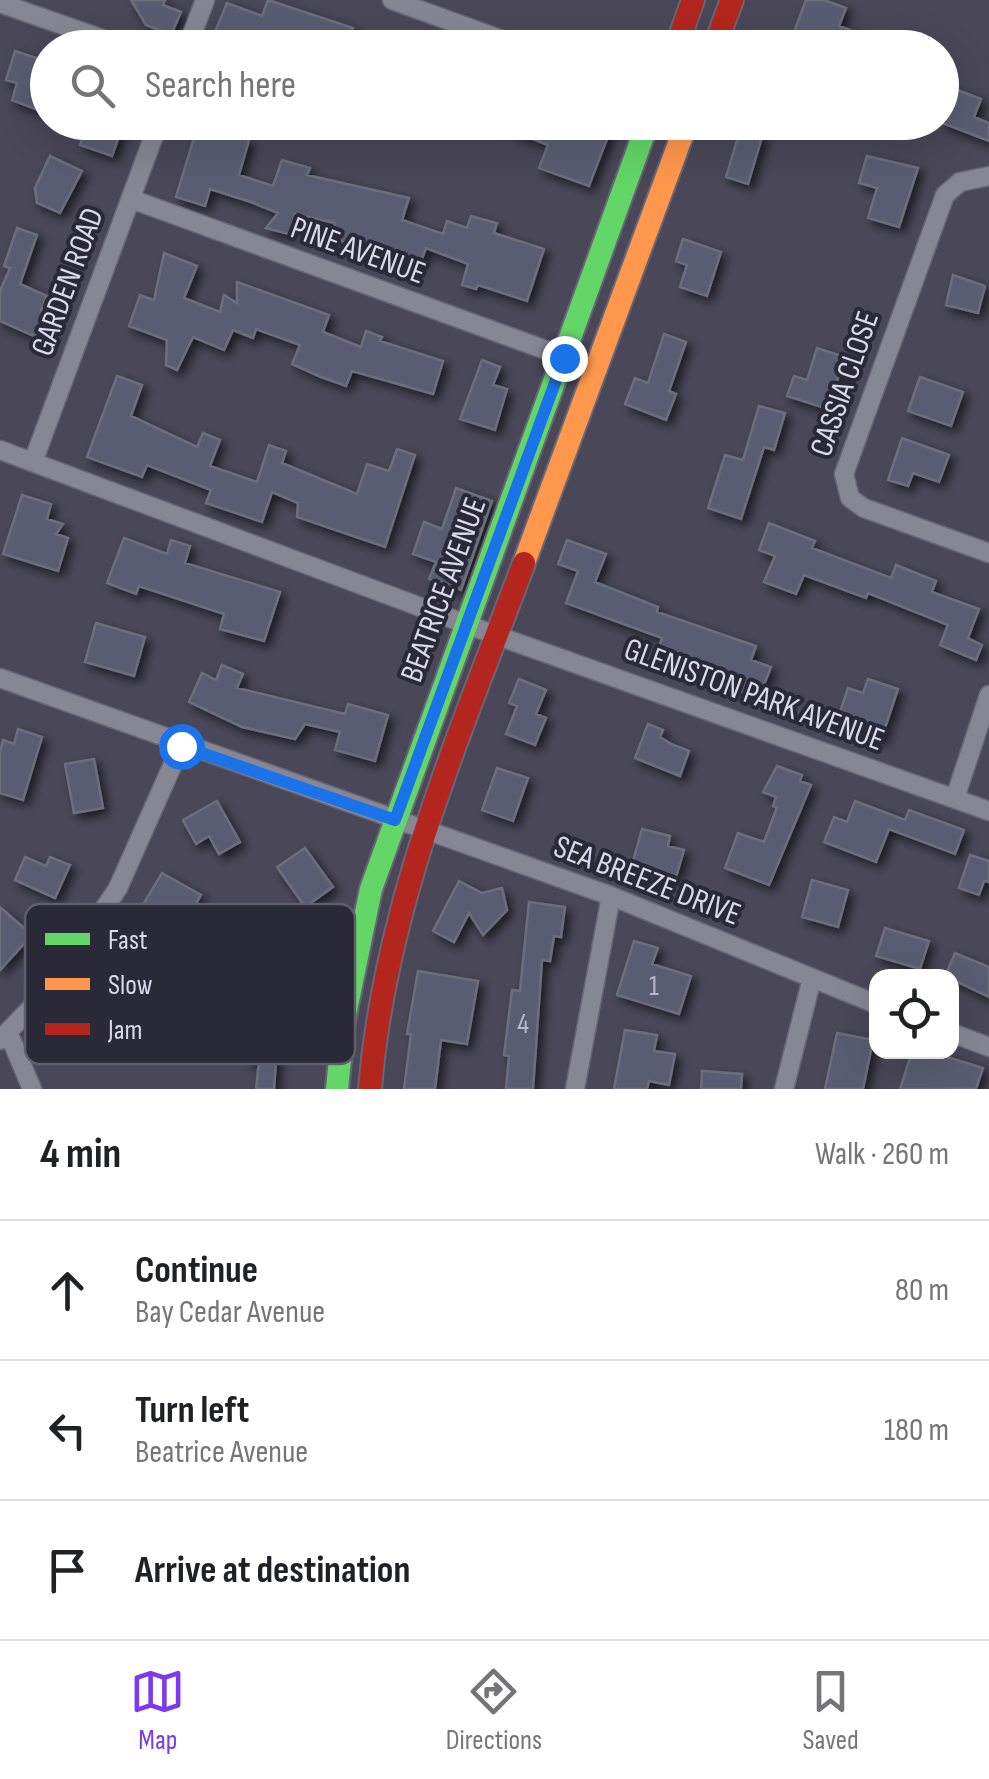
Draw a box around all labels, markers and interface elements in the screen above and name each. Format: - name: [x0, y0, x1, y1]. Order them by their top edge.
- search box: [30, 30, 959, 140]
- icon: search: [65, 58, 120, 113]
- text: Search here: [145, 63, 296, 108]
- street label: GARDEN ROAD: [23, 203, 113, 361]
- street label: PINE AVENUE: [285, 209, 431, 293]
- street label: CASSIA CLOSE: [802, 306, 888, 462]
- route end: [542, 336, 588, 382]
- street label: BEATRICE AVENUE: [393, 493, 495, 687]
- street label: GLENISTON PARK AVENUE: [619, 630, 889, 760]
- route start: [159, 724, 205, 770]
- street label: SEA BREEZE DRIVE: [548, 828, 746, 934]
- legend: [25, 904, 355, 1064]
- text: Fast: [108, 924, 147, 957]
- text: Slow: [108, 969, 153, 1002]
- map controls: [869, 969, 959, 1059]
- button: locate: [869, 969, 959, 1059]
- house number: 1: [649, 970, 659, 1003]
- house number: 4: [517, 1008, 529, 1041]
- text: Jam: [107, 1014, 143, 1047]
- text: 4 min: [40, 1129, 121, 1180]
- text: Walk · 260 m: [815, 1135, 949, 1174]
- text: Continue: [135, 1248, 258, 1293]
- icon: ahead: [40, 1263, 95, 1318]
- text: 80 m: [895, 1271, 949, 1310]
- text: Bay Cedar Avenue: [135, 1293, 325, 1332]
- text: Turn left: [135, 1388, 249, 1433]
- icon: left: [40, 1403, 95, 1458]
- text: 180 m: [884, 1411, 949, 1450]
- text: Beatrice Avenue: [135, 1433, 308, 1472]
- icon: arrive: [40, 1543, 95, 1598]
- text: Arrive at destination: [135, 1548, 410, 1593]
- tab: Map: [130, 1664, 185, 1757]
- tab: Directions: [446, 1664, 542, 1757]
- tab: Saved: [803, 1664, 859, 1757]

